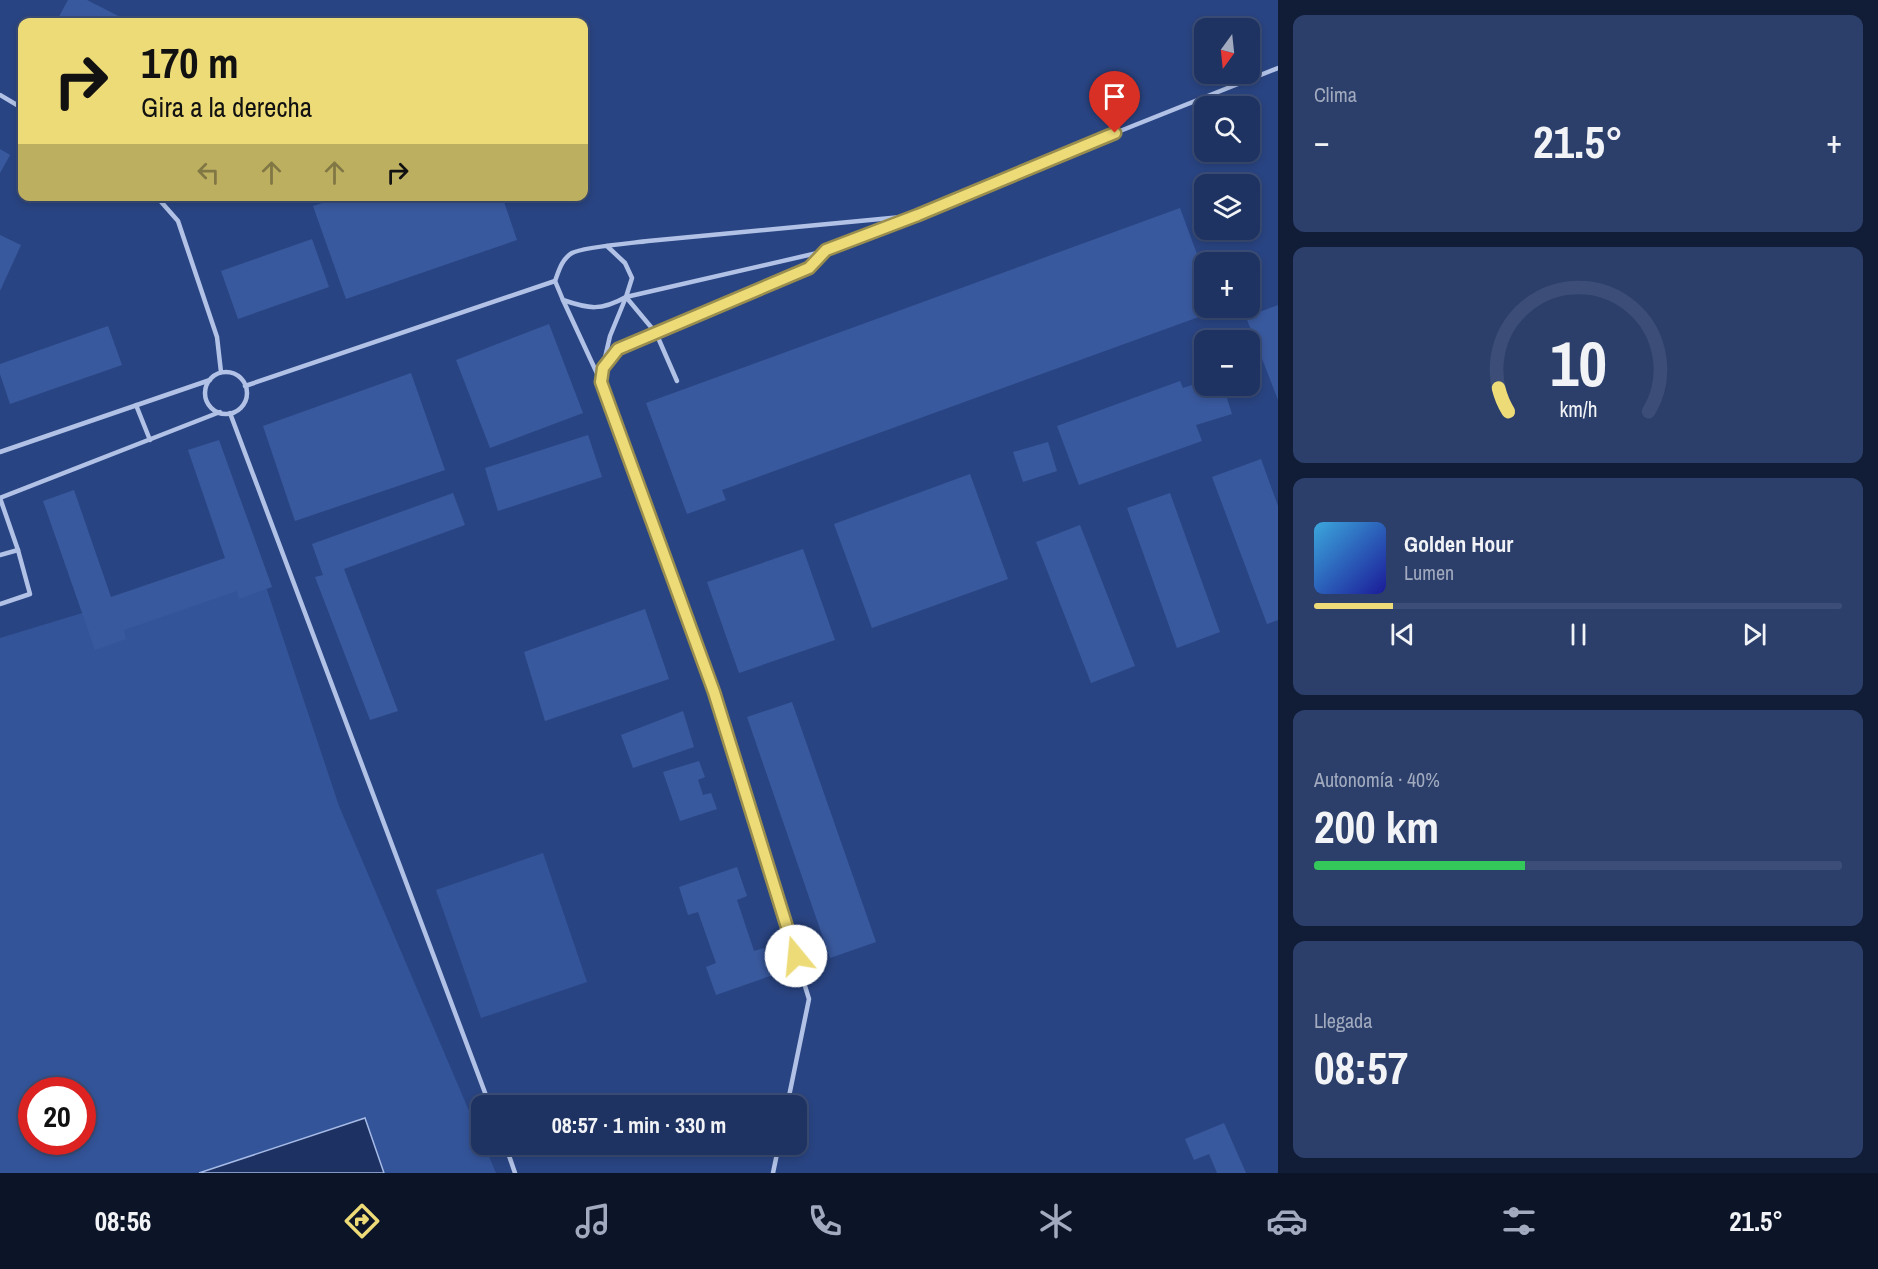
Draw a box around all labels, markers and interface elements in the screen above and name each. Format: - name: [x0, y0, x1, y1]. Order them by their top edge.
- north arrow: [1194, 18, 1260, 84]
- map controls: [1194, 18, 1260, 396]
- text: 170 m: [141, 35, 239, 91]
- icon: right: [42, 42, 120, 120]
- pin: [1089, 71, 1140, 133]
- icon: arrive: [1098, 80, 1131, 113]
- text: Clima: [1314, 81, 1357, 108]
- text: Gira a la derecha: [141, 89, 312, 125]
- button: search: [1194, 96, 1260, 162]
- text: 21.5°: [1533, 111, 1623, 172]
- text: −: [1314, 119, 1330, 163]
- text: +: [1826, 119, 1842, 163]
- icon: left: [192, 156, 225, 189]
- icon: ahead: [255, 156, 288, 189]
- icon: ahead: [318, 156, 351, 189]
- icon: right: [381, 156, 414, 189]
- button: layers: [1194, 174, 1260, 240]
- button: +: [1194, 252, 1260, 318]
- text: 10: [1550, 321, 1606, 405]
- button: −: [1194, 330, 1260, 396]
- text: km/h: [1559, 395, 1597, 424]
- text: Golden Hour: [1404, 529, 1513, 559]
- text: Lumen: [1404, 559, 1454, 586]
- icon: previous: [1386, 618, 1419, 651]
- icon: pause: [1562, 618, 1595, 651]
- icon: next: [1738, 618, 1771, 651]
- text: Autonomía · 40%: [1314, 766, 1440, 793]
- text: 200 km: [1314, 796, 1439, 857]
- position arrow: [764, 924, 828, 988]
- text: Llegada: [1314, 1007, 1372, 1034]
- text: 08:57: [1314, 1037, 1408, 1098]
- speed limit sign: 20: [18, 1077, 96, 1155]
- text: 08:57 · 1 min · 330 m: [552, 1110, 726, 1140]
- icon: directions: [341, 1200, 383, 1242]
- icon: music: [572, 1200, 614, 1242]
- icon: phone: [804, 1200, 846, 1242]
- icon: climate: [1035, 1200, 1077, 1242]
- icon: car: [1266, 1200, 1308, 1242]
- icon: filters: [1498, 1200, 1540, 1242]
- text: 08:56: [95, 1203, 151, 1239]
- text: 21.5°: [1729, 1203, 1783, 1239]

